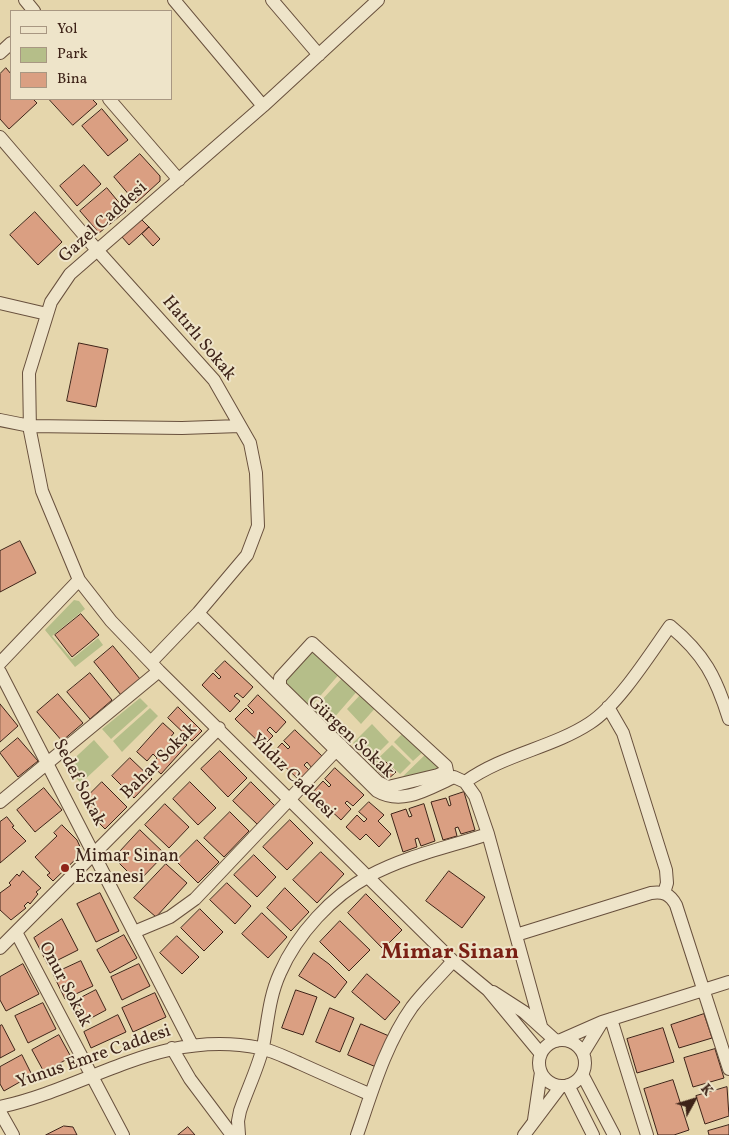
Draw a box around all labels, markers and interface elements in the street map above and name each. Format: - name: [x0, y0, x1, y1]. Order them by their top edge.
- legend: [10, 10, 172, 100]
- text: Yol: [57, 19, 77, 40]
- text: Park: [57, 44, 88, 65]
- text: Bina: [57, 69, 87, 90]
- street label: Gazel Caddesi: [55, 178, 153, 268]
- street label: Hatırlı Sokak: [156, 292, 240, 386]
- street label: Gürgen Sokak: [302, 692, 398, 784]
- street label: Bahar Sokak: [117, 719, 203, 805]
- street label: Yıldız Caddesi: [245, 730, 339, 824]
- street label: Sedef Sokak: [47, 736, 109, 830]
- place label: Mimar Sinan Eczanesi: [75, 847, 179, 890]
- marker: Mimar Sinan Eczanesi: [59, 862, 71, 874]
- street label: Onur Sokak: [33, 939, 95, 1031]
- district label: Mimar Sinan: [381, 941, 519, 967]
- street label: Yunus Emre Caddesi: [14, 1021, 174, 1095]
- north arrow: [669, 1075, 719, 1125]
- text: K: [695, 1080, 717, 1100]

